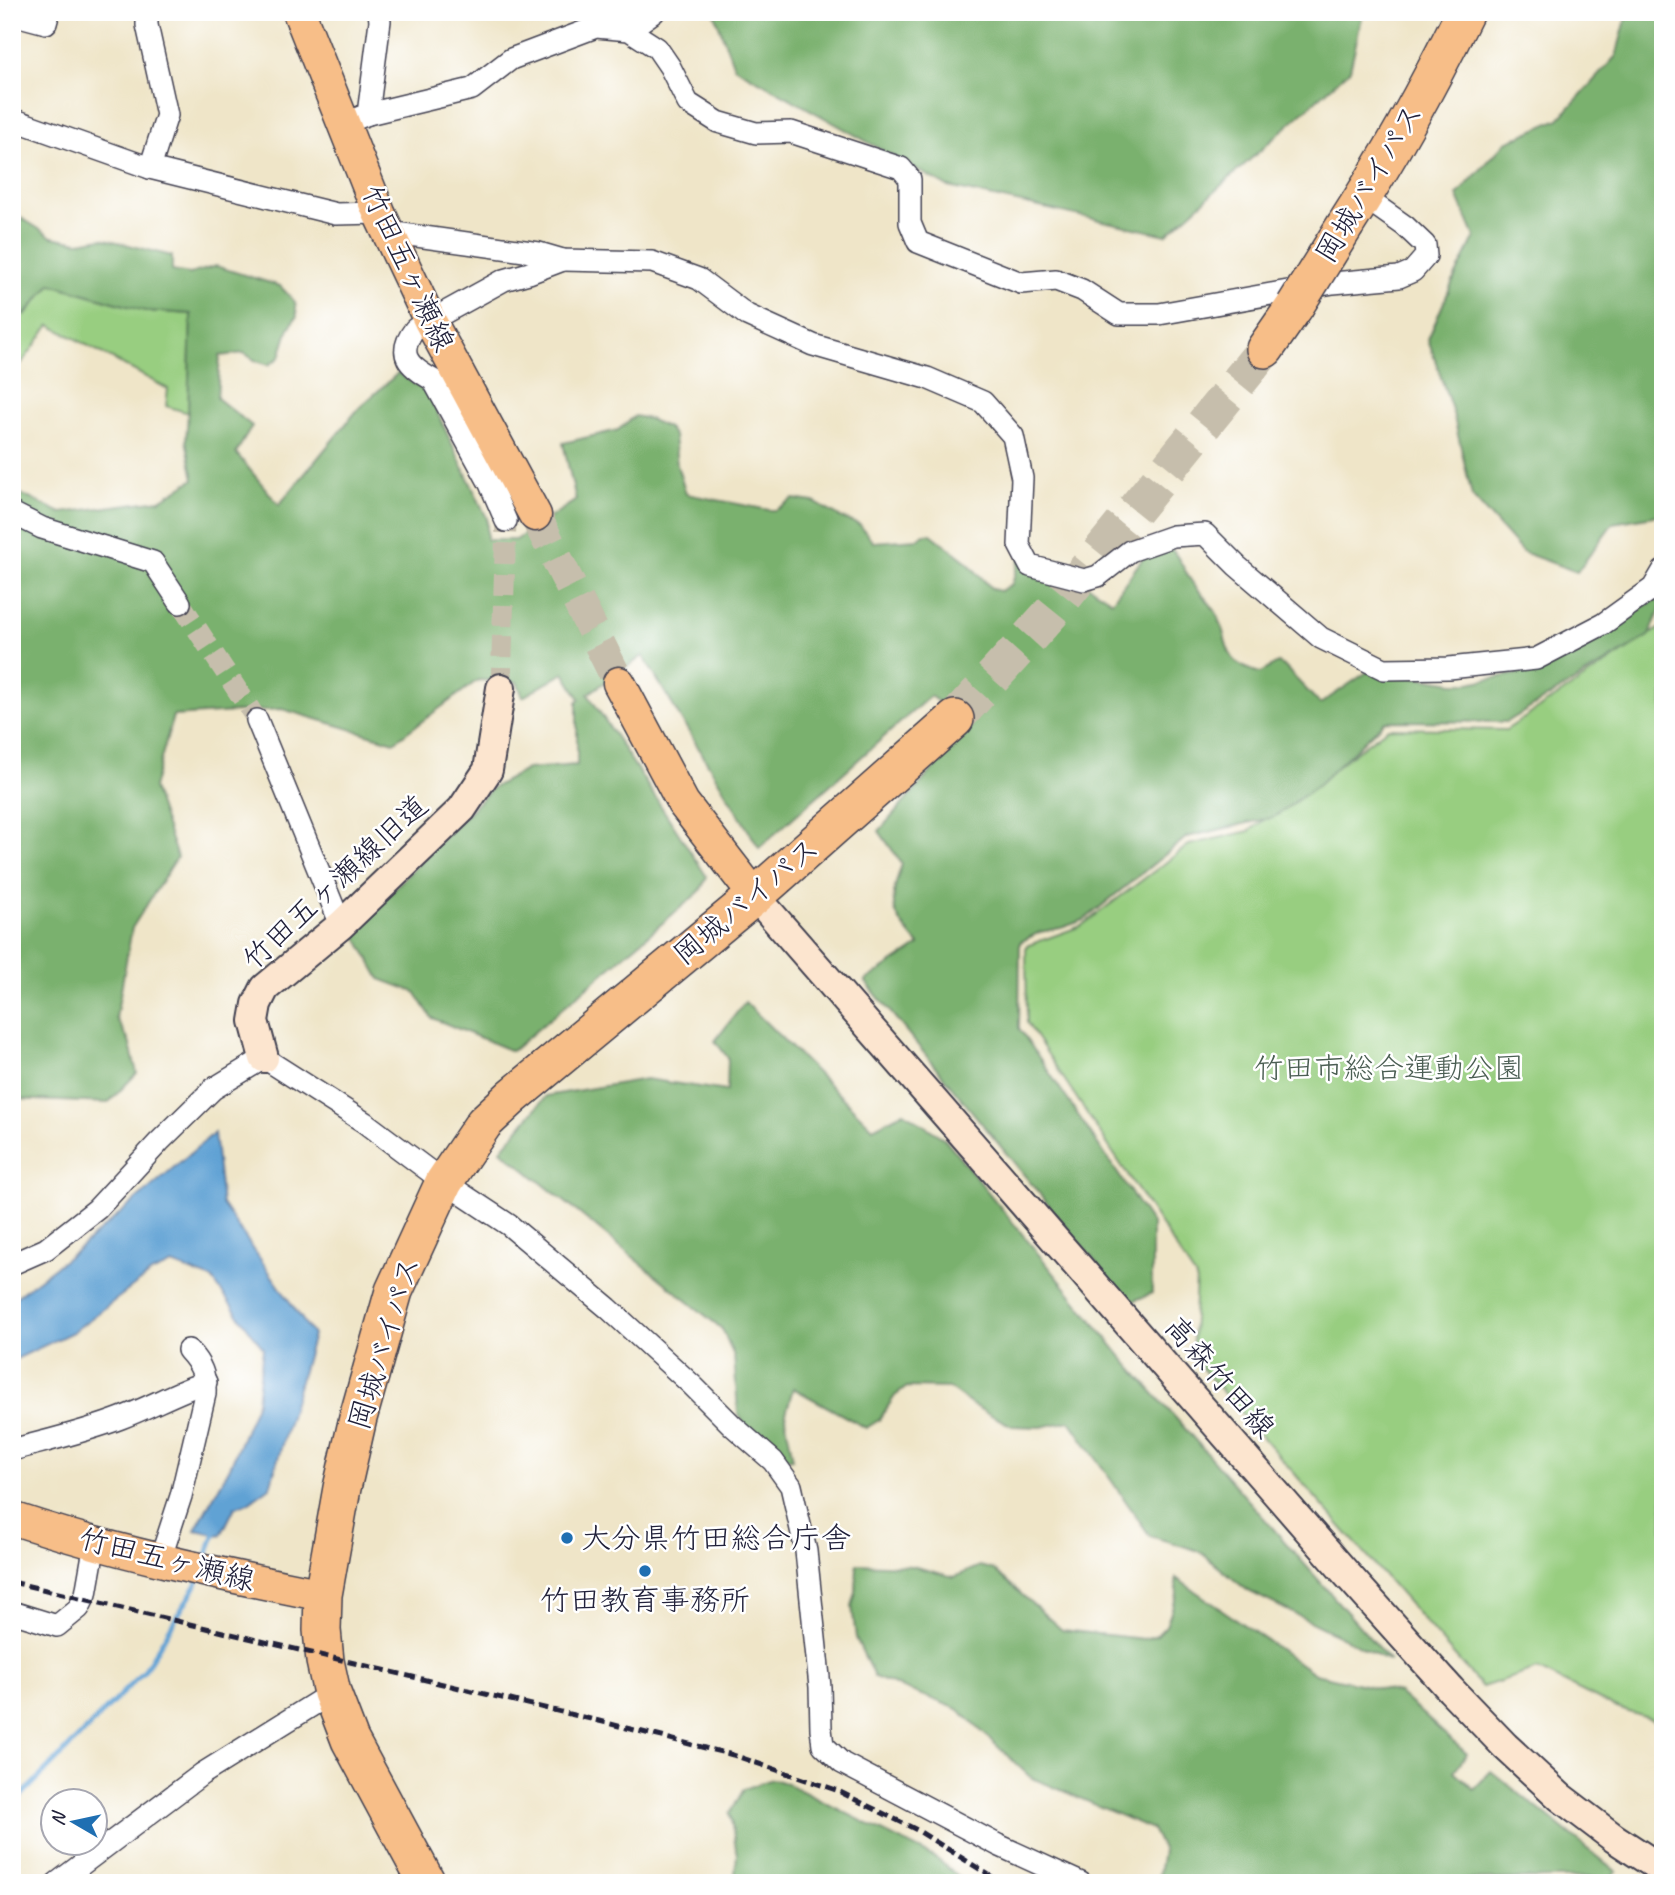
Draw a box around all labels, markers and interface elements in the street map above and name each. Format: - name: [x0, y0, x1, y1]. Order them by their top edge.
- street label: 岡城バイパス: [1307, 96, 1431, 270]
- street label: 竹田五ヶ瀬線: [353, 178, 463, 358]
- street label: 竹田五ヶ瀬線旧道: [234, 786, 436, 978]
- street label: 岡城バイパス: [665, 829, 827, 973]
- park label: 竹田市総合運動公園: [1254, 1049, 1524, 1087]
- street label: 岡城バイパス: [340, 1252, 428, 1434]
- street label: 高森竹田線: [1156, 1308, 1284, 1446]
- street label: 竹田五ヶ瀬線: [75, 1519, 259, 1599]
- place label: 大分県竹田総合庁舎: [581, 1519, 851, 1557]
- marker: 大分県竹田総合庁舎: [559, 1530, 575, 1546]
- marker: 竹田教育事務所: [637, 1563, 653, 1579]
- place label: 竹田教育事務所: [540, 1581, 750, 1619]
- north arrow: [38, 1786, 108, 1856]
- text: N: [45, 1809, 71, 1827]

